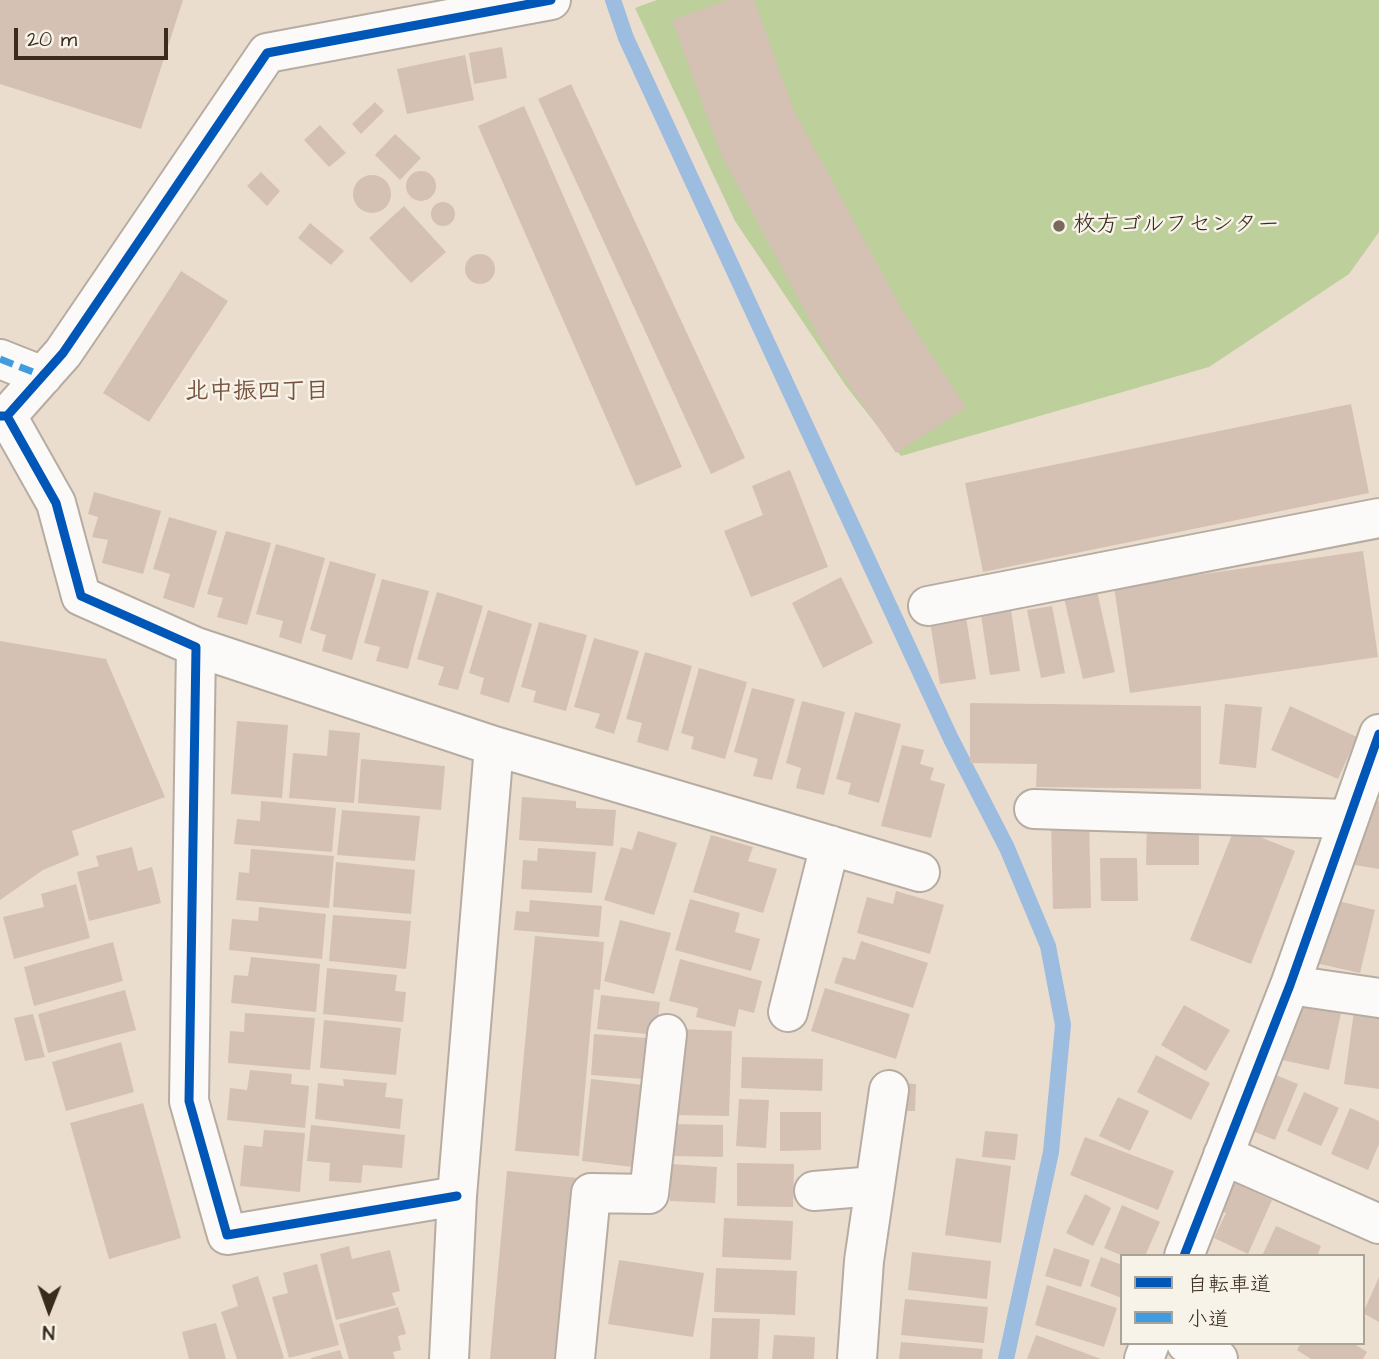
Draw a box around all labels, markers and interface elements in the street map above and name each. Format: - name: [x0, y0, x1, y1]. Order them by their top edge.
- scale bar: [18, 14, 172, 58]
- text: 20 m: [27, 25, 77, 54]
- place label: 枚方ゴルフセンター: [1073, 212, 1280, 240]
- marker: 枚方ゴルフセンター: [1051, 218, 1067, 234]
- district label: 北中振四丁目: [185, 379, 329, 407]
- legend: [1120, 1254, 1365, 1345]
- text: 自転車道: [1187, 1270, 1271, 1299]
- north arrow: [14, 1275, 84, 1345]
- text: 小道: [1187, 1305, 1229, 1334]
- text: N: [42, 1318, 55, 1345]

